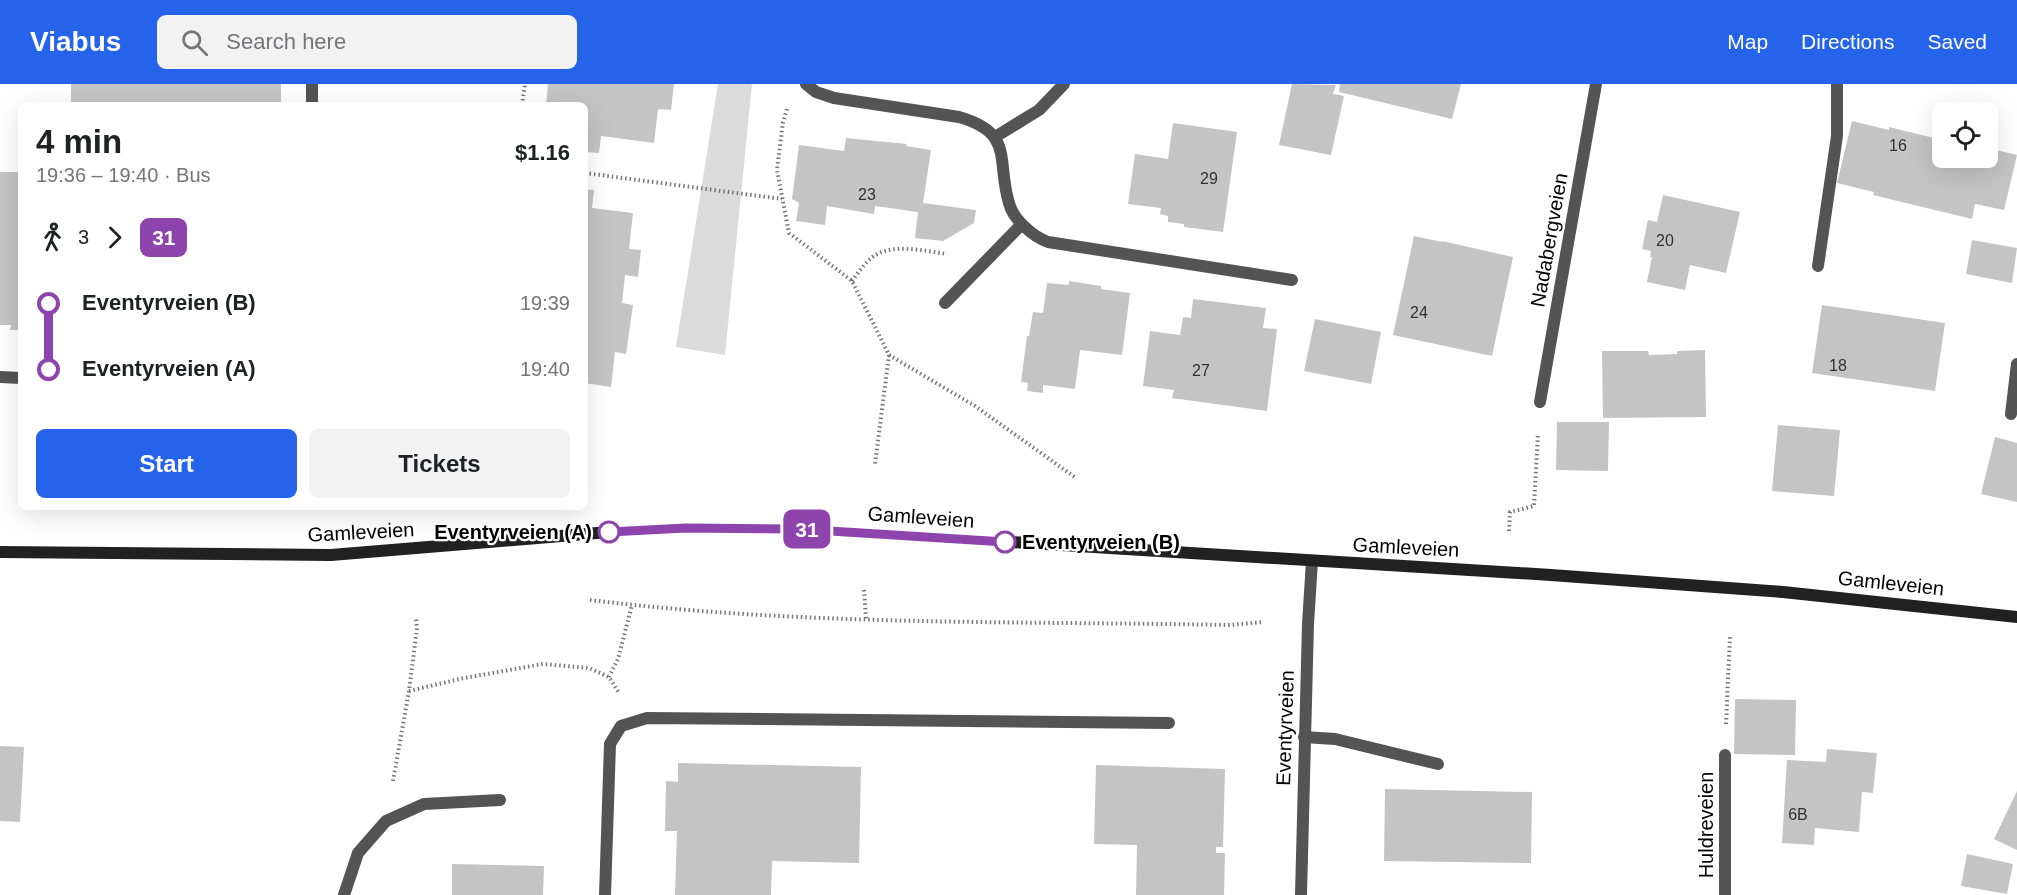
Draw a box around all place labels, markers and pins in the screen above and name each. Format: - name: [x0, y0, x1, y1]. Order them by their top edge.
- place label: Eventyrveien (A): [434, 521, 592, 543]
- marker: Eventyrveien (A): [598, 521, 620, 543]
- marker: Eventyrveien (B): [994, 531, 1016, 553]
- place label: Eventyrveien (B): [1022, 531, 1180, 553]

